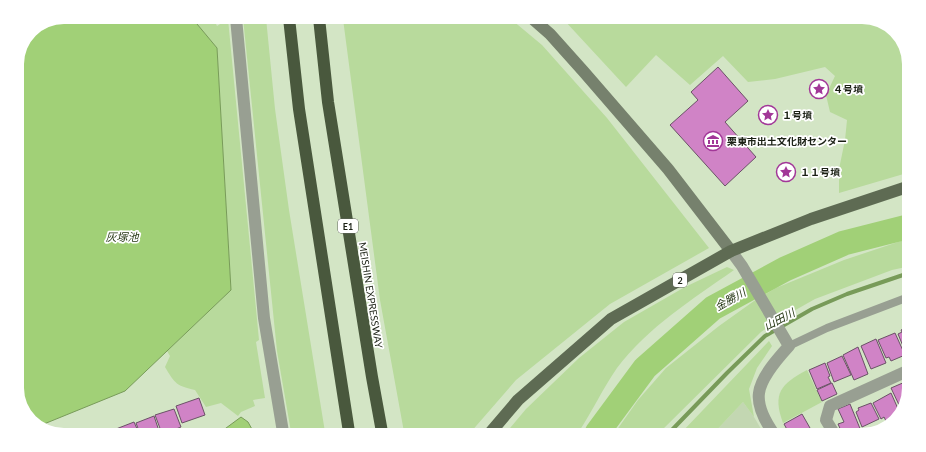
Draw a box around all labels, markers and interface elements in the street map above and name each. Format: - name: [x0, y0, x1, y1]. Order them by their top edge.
- place icon: ４号墳: [808, 78, 830, 100]
- place label: ４号墳: [833, 83, 864, 95]
- place icon: １号墳: [757, 104, 779, 126]
- place label: １号墳: [782, 109, 813, 121]
- museum icon: 栗東市出土文化財センター: [702, 130, 724, 152]
- place label: 栗東市出土文化財センター: [727, 135, 847, 147]
- place icon: １１号墳: [775, 161, 797, 183]
- place label: １１号墳: [800, 166, 841, 178]
- road number: E1: [338, 219, 358, 233]
- water label: 灰塚池: [106, 230, 139, 243]
- street label: MEISHIN EXPRESSWAY: [357, 241, 385, 350]
- road number: 2: [673, 273, 687, 287]
- water label: 金勝川: [712, 285, 748, 313]
- water label: 山田川: [761, 305, 798, 332]

